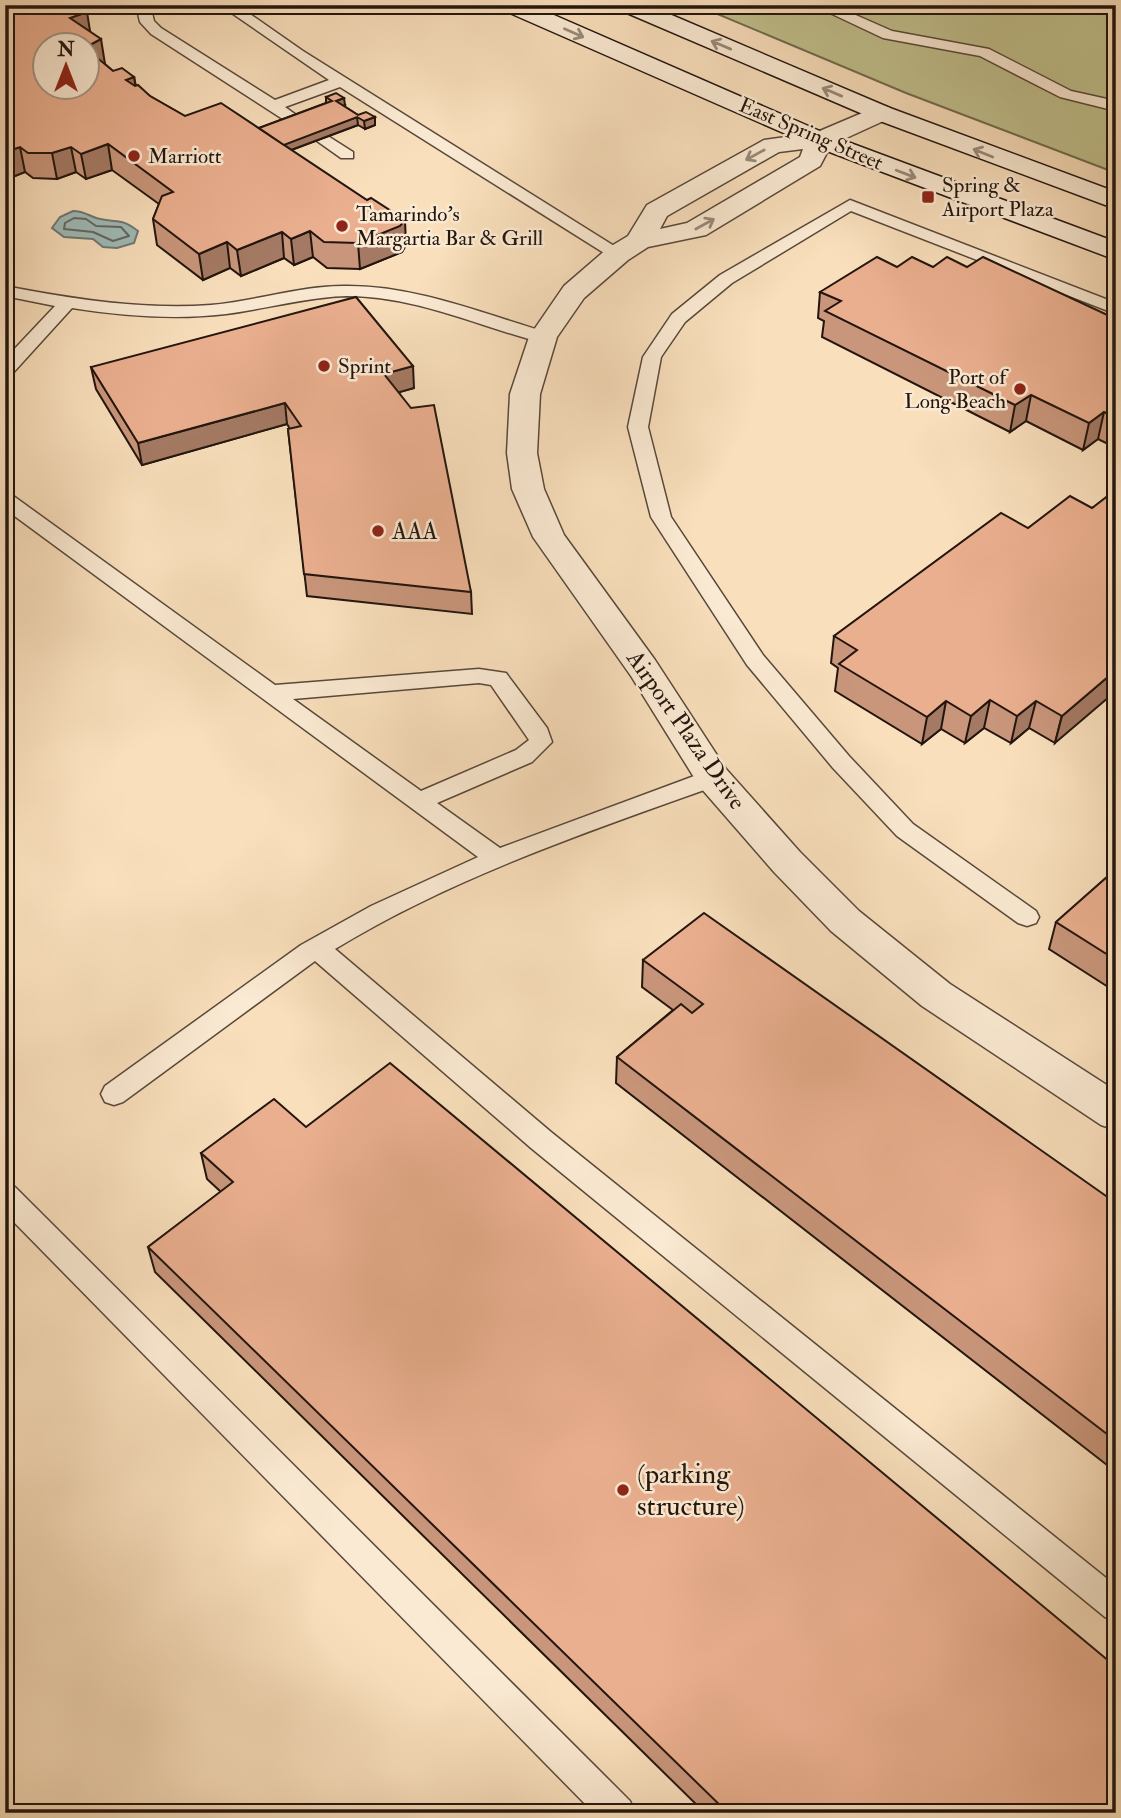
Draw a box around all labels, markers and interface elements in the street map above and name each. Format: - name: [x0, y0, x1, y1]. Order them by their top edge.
- one-way arrow: [562, 27, 584, 40]
- north arrow: [32, 32, 102, 102]
- text: N: [56, 38, 75, 62]
- one-way arrow: [710, 38, 732, 51]
- one-way arrow: [822, 85, 844, 98]
- street label: East Spring Street: [735, 91, 887, 177]
- place label: Marriott: [148, 143, 222, 170]
- one-way arrow: [972, 145, 994, 158]
- marker: Marriott: [126, 148, 142, 164]
- one-way arrow: [745, 148, 765, 162]
- one-way arrow: [895, 168, 917, 181]
- place label: Spring & Airport Plaza: [941, 172, 1054, 223]
- marker: Spring & Airport Plaza: [920, 189, 936, 205]
- place label: Tamarindo's Margartia Bar & Grill: [356, 201, 544, 252]
- one-way arrow: [694, 217, 714, 231]
- marker: Tamarindo's Margartia Bar & Grill: [334, 218, 350, 234]
- place label: Sprint: [338, 353, 391, 380]
- marker: Sprint: [316, 358, 332, 374]
- place label: Port of Long Beach: [904, 364, 1009, 415]
- marker: Port of Long Beach: [1012, 381, 1028, 397]
- place label: AAA: [391, 516, 438, 547]
- marker: AAA: [370, 523, 386, 539]
- street label: Airport Plaza Drive: [619, 643, 752, 816]
- place label: (parking structure): [637, 1457, 745, 1524]
- marker: (parking structure): [615, 1482, 631, 1498]

